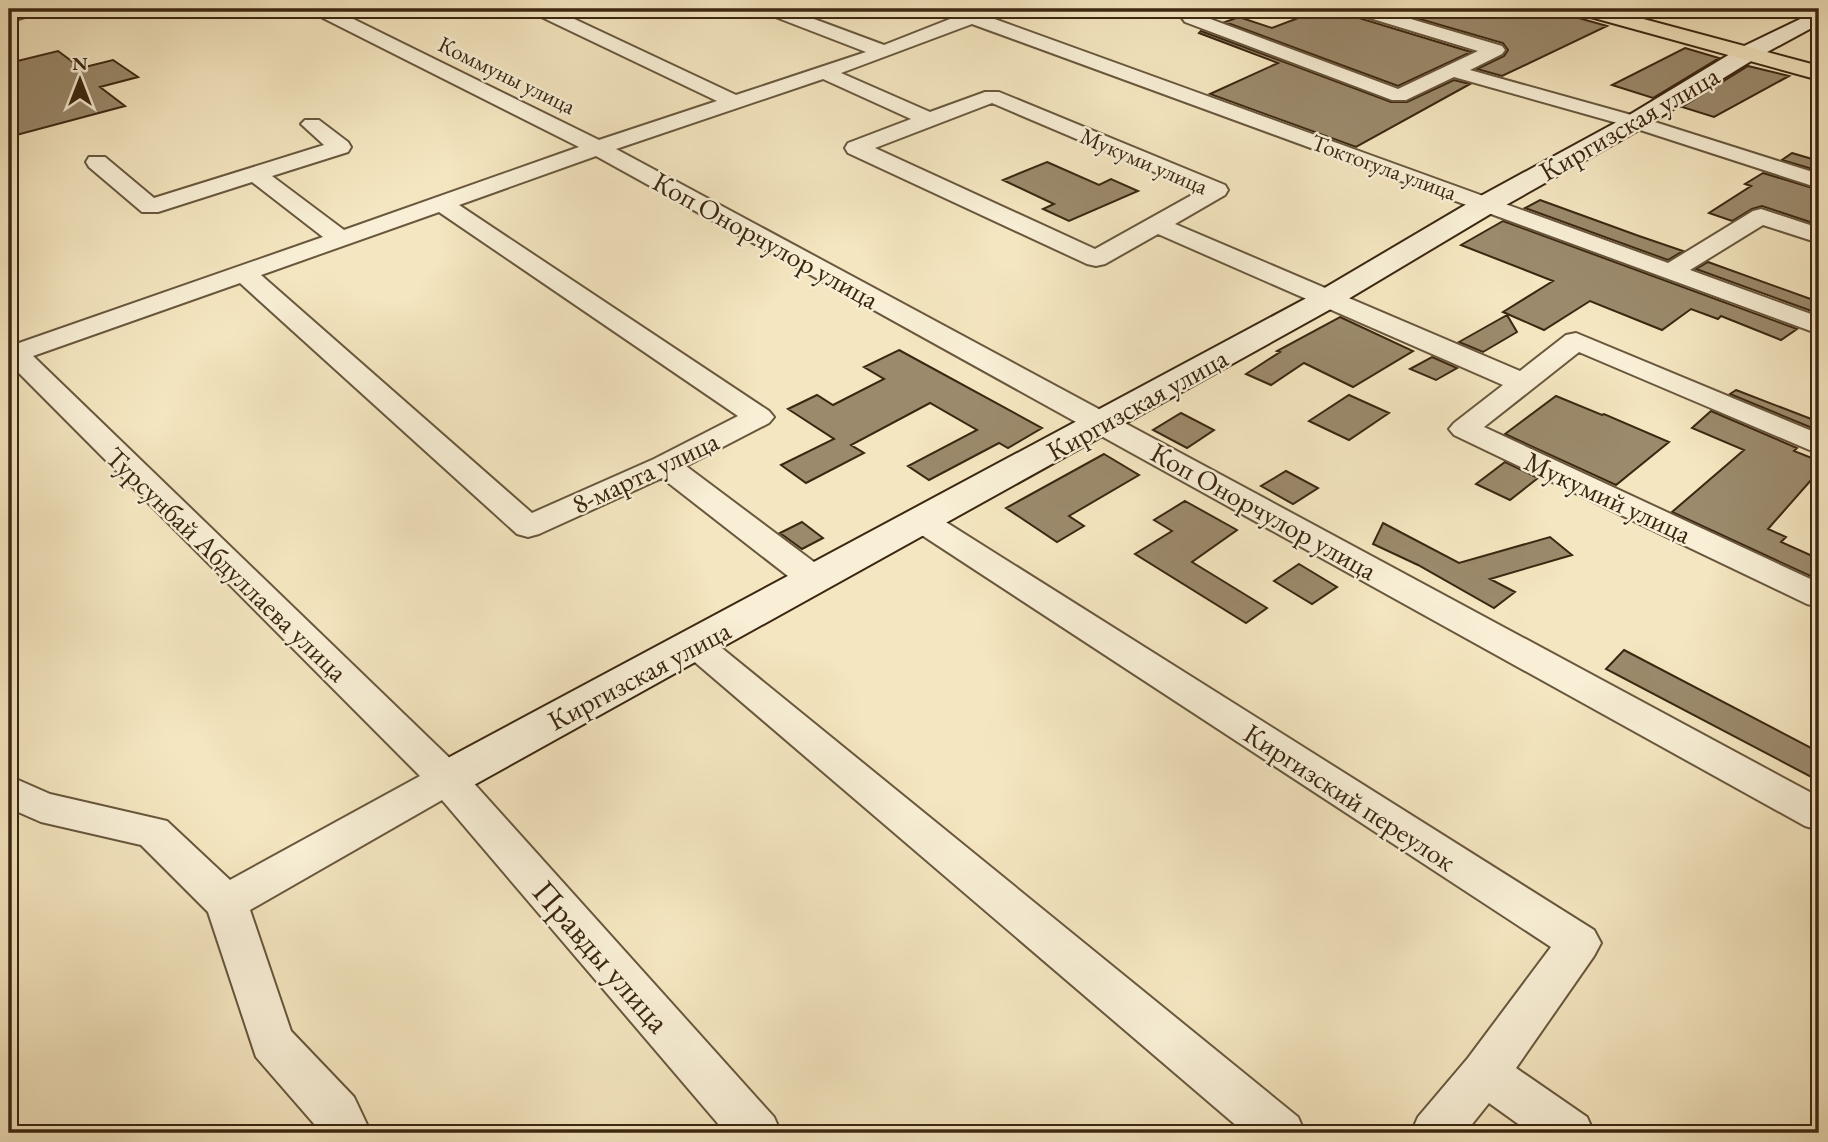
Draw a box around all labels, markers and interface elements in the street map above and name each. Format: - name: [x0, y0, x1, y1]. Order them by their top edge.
- street label: Коммуны улица: [433, 29, 581, 122]
- north arrow: [46, 46, 116, 116]
- text: N: [72, 51, 88, 76]
- street label: Киргизская улица: [1533, 57, 1726, 189]
- street label: Мукуми улица: [1076, 121, 1213, 202]
- street label: Токтогула улица: [1307, 127, 1461, 207]
- street label: Коп Онорчулор улица: [647, 163, 886, 317]
- street label: Киргизская улица: [1040, 339, 1235, 469]
- street label: 8-марта улица: [566, 422, 725, 522]
- street label: Коп Онорчулор улица: [1145, 434, 1384, 588]
- street label: Турсунбай Абдуллаева улица: [98, 439, 356, 690]
- street label: Мукумий улица: [1519, 443, 1698, 552]
- street label: Киргизская улица: [541, 611, 737, 738]
- street label: Киргизский переулок: [1237, 715, 1463, 879]
- street label: Правды улица: [523, 871, 680, 1042]

